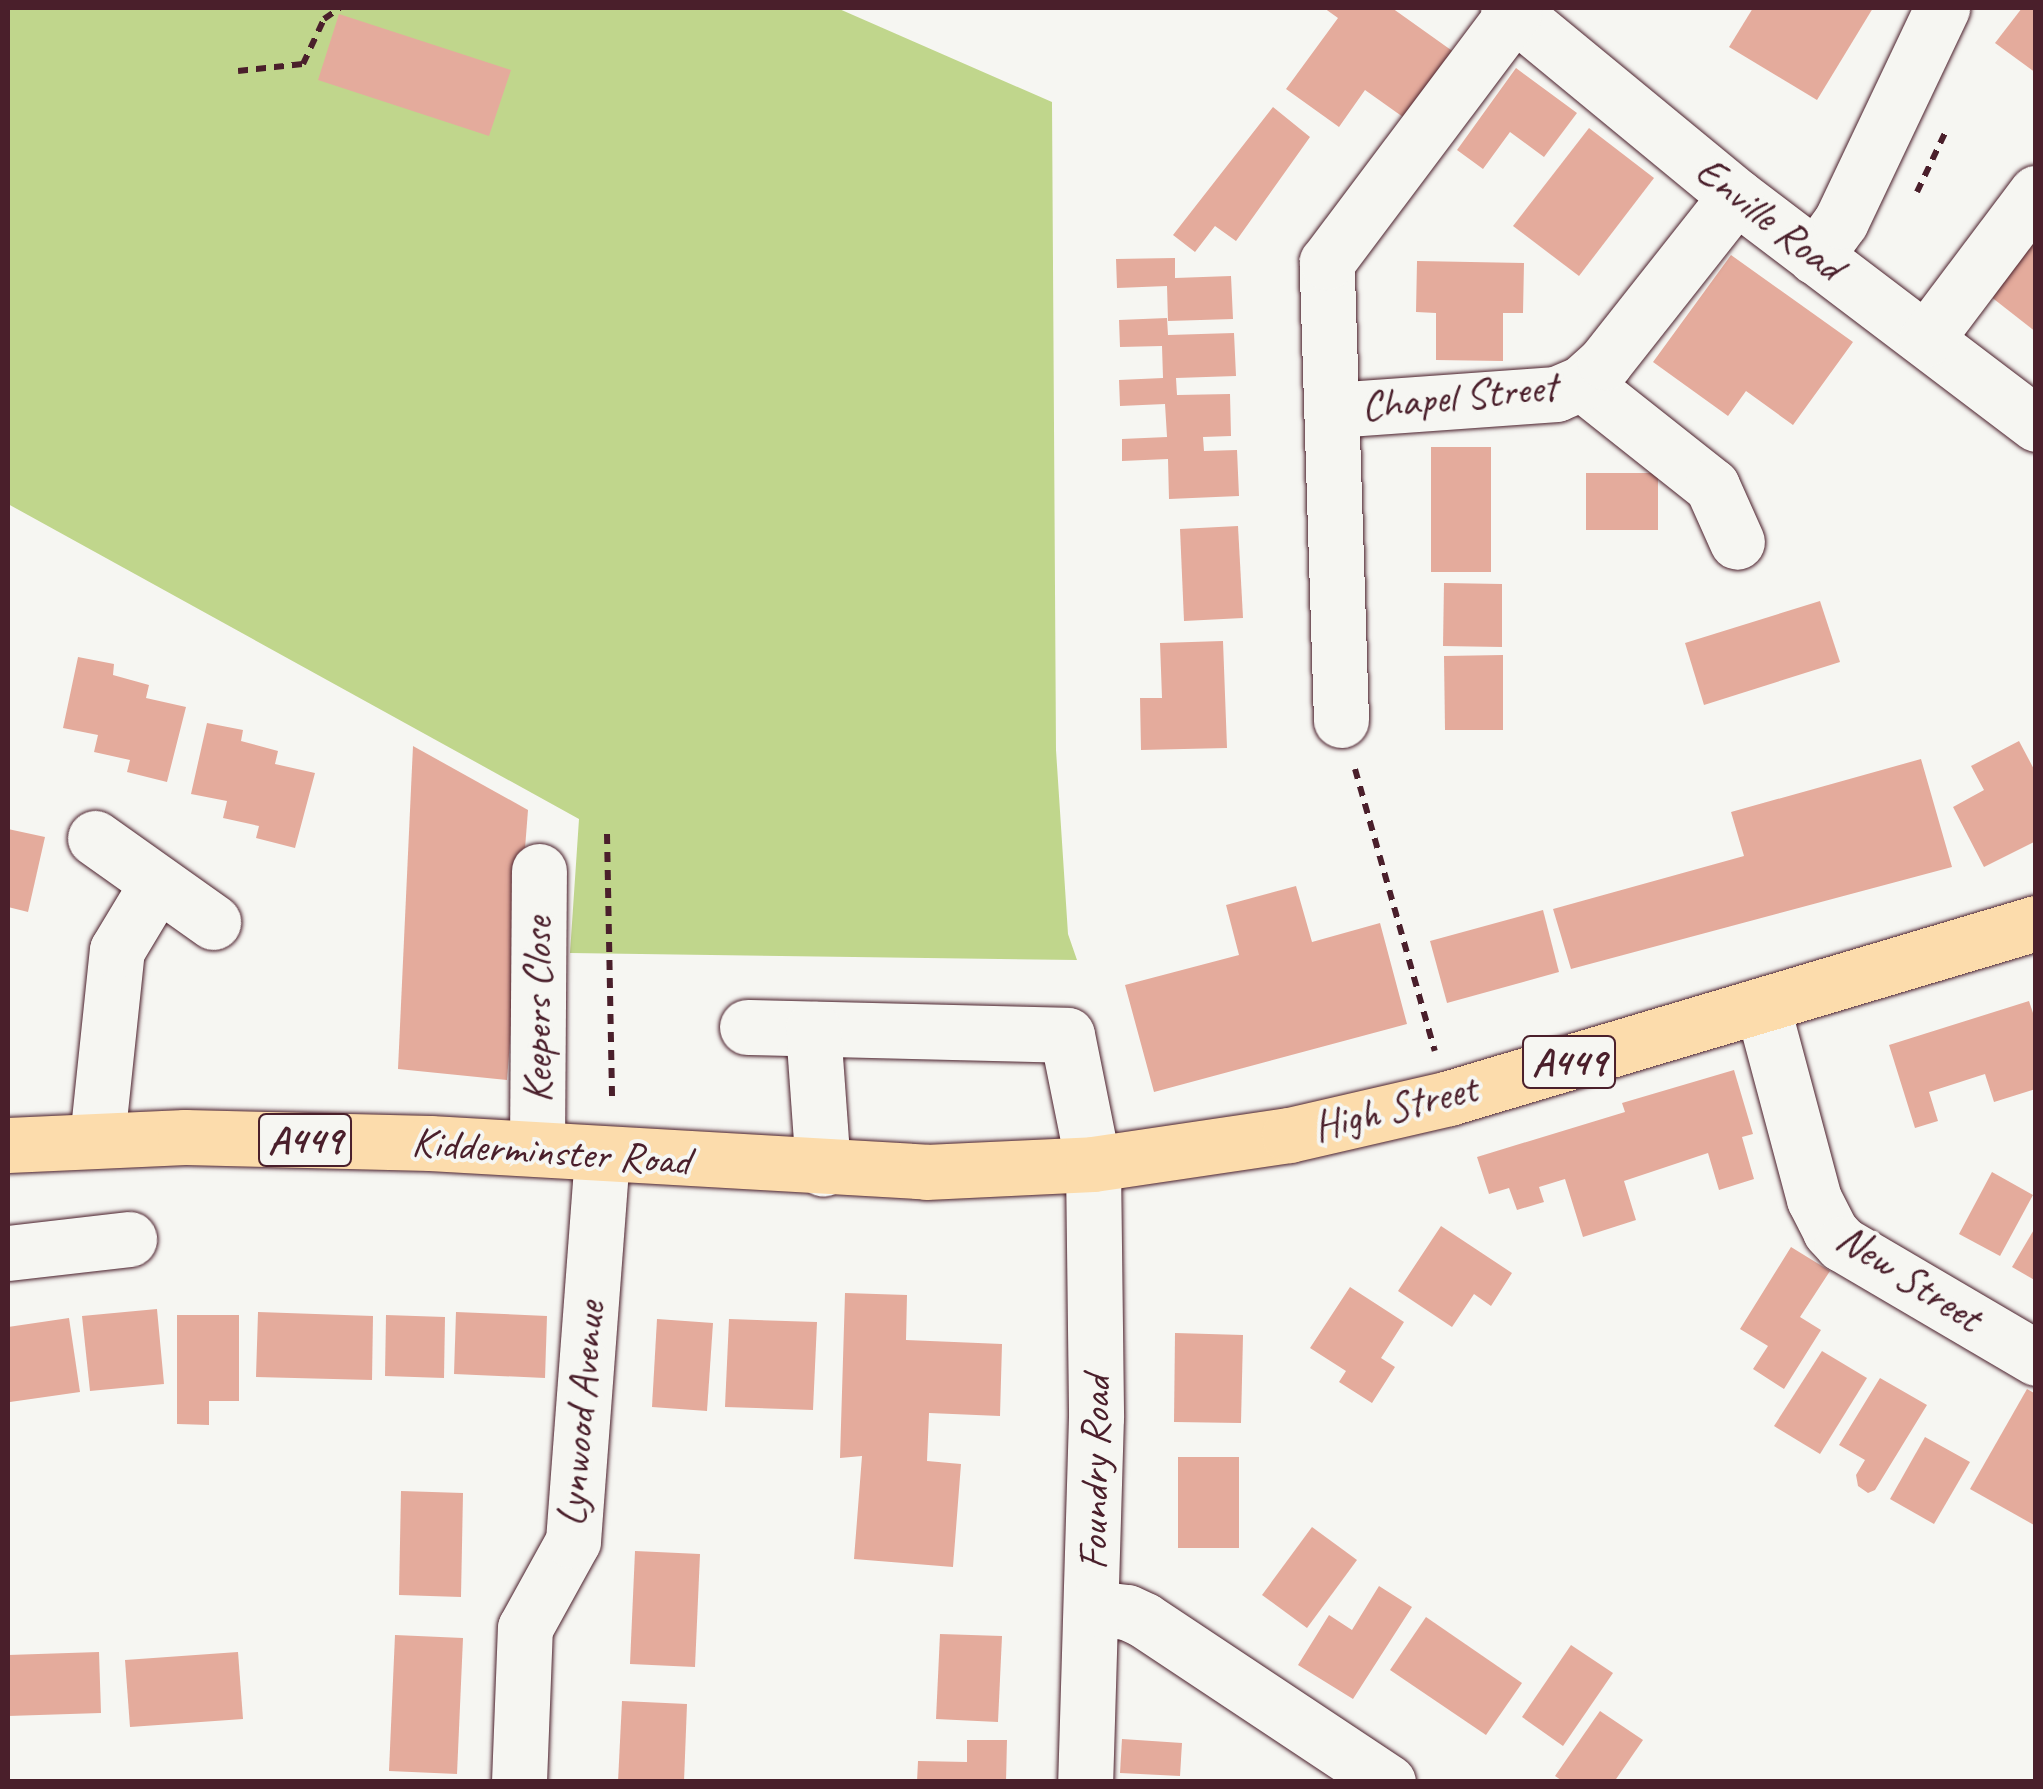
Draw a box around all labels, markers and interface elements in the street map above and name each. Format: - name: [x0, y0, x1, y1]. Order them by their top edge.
- street label: Enville Road: [1686, 146, 1852, 292]
- street label: Chapel Street: [1359, 362, 1559, 432]
- street label: Keepers Close: [513, 917, 563, 1103]
- road number: A449: [1522, 1027, 1616, 1097]
- street label: High Street: [1308, 1063, 1482, 1153]
- road number: A449: [258, 1105, 352, 1175]
- street label: Kidderminster Road: [410, 1117, 692, 1187]
- street label: New Street: [1827, 1213, 1991, 1343]
- street label: Lynwood Avenue: [546, 1300, 616, 1528]
- street label: Foundry Road: [1068, 1376, 1122, 1570]

